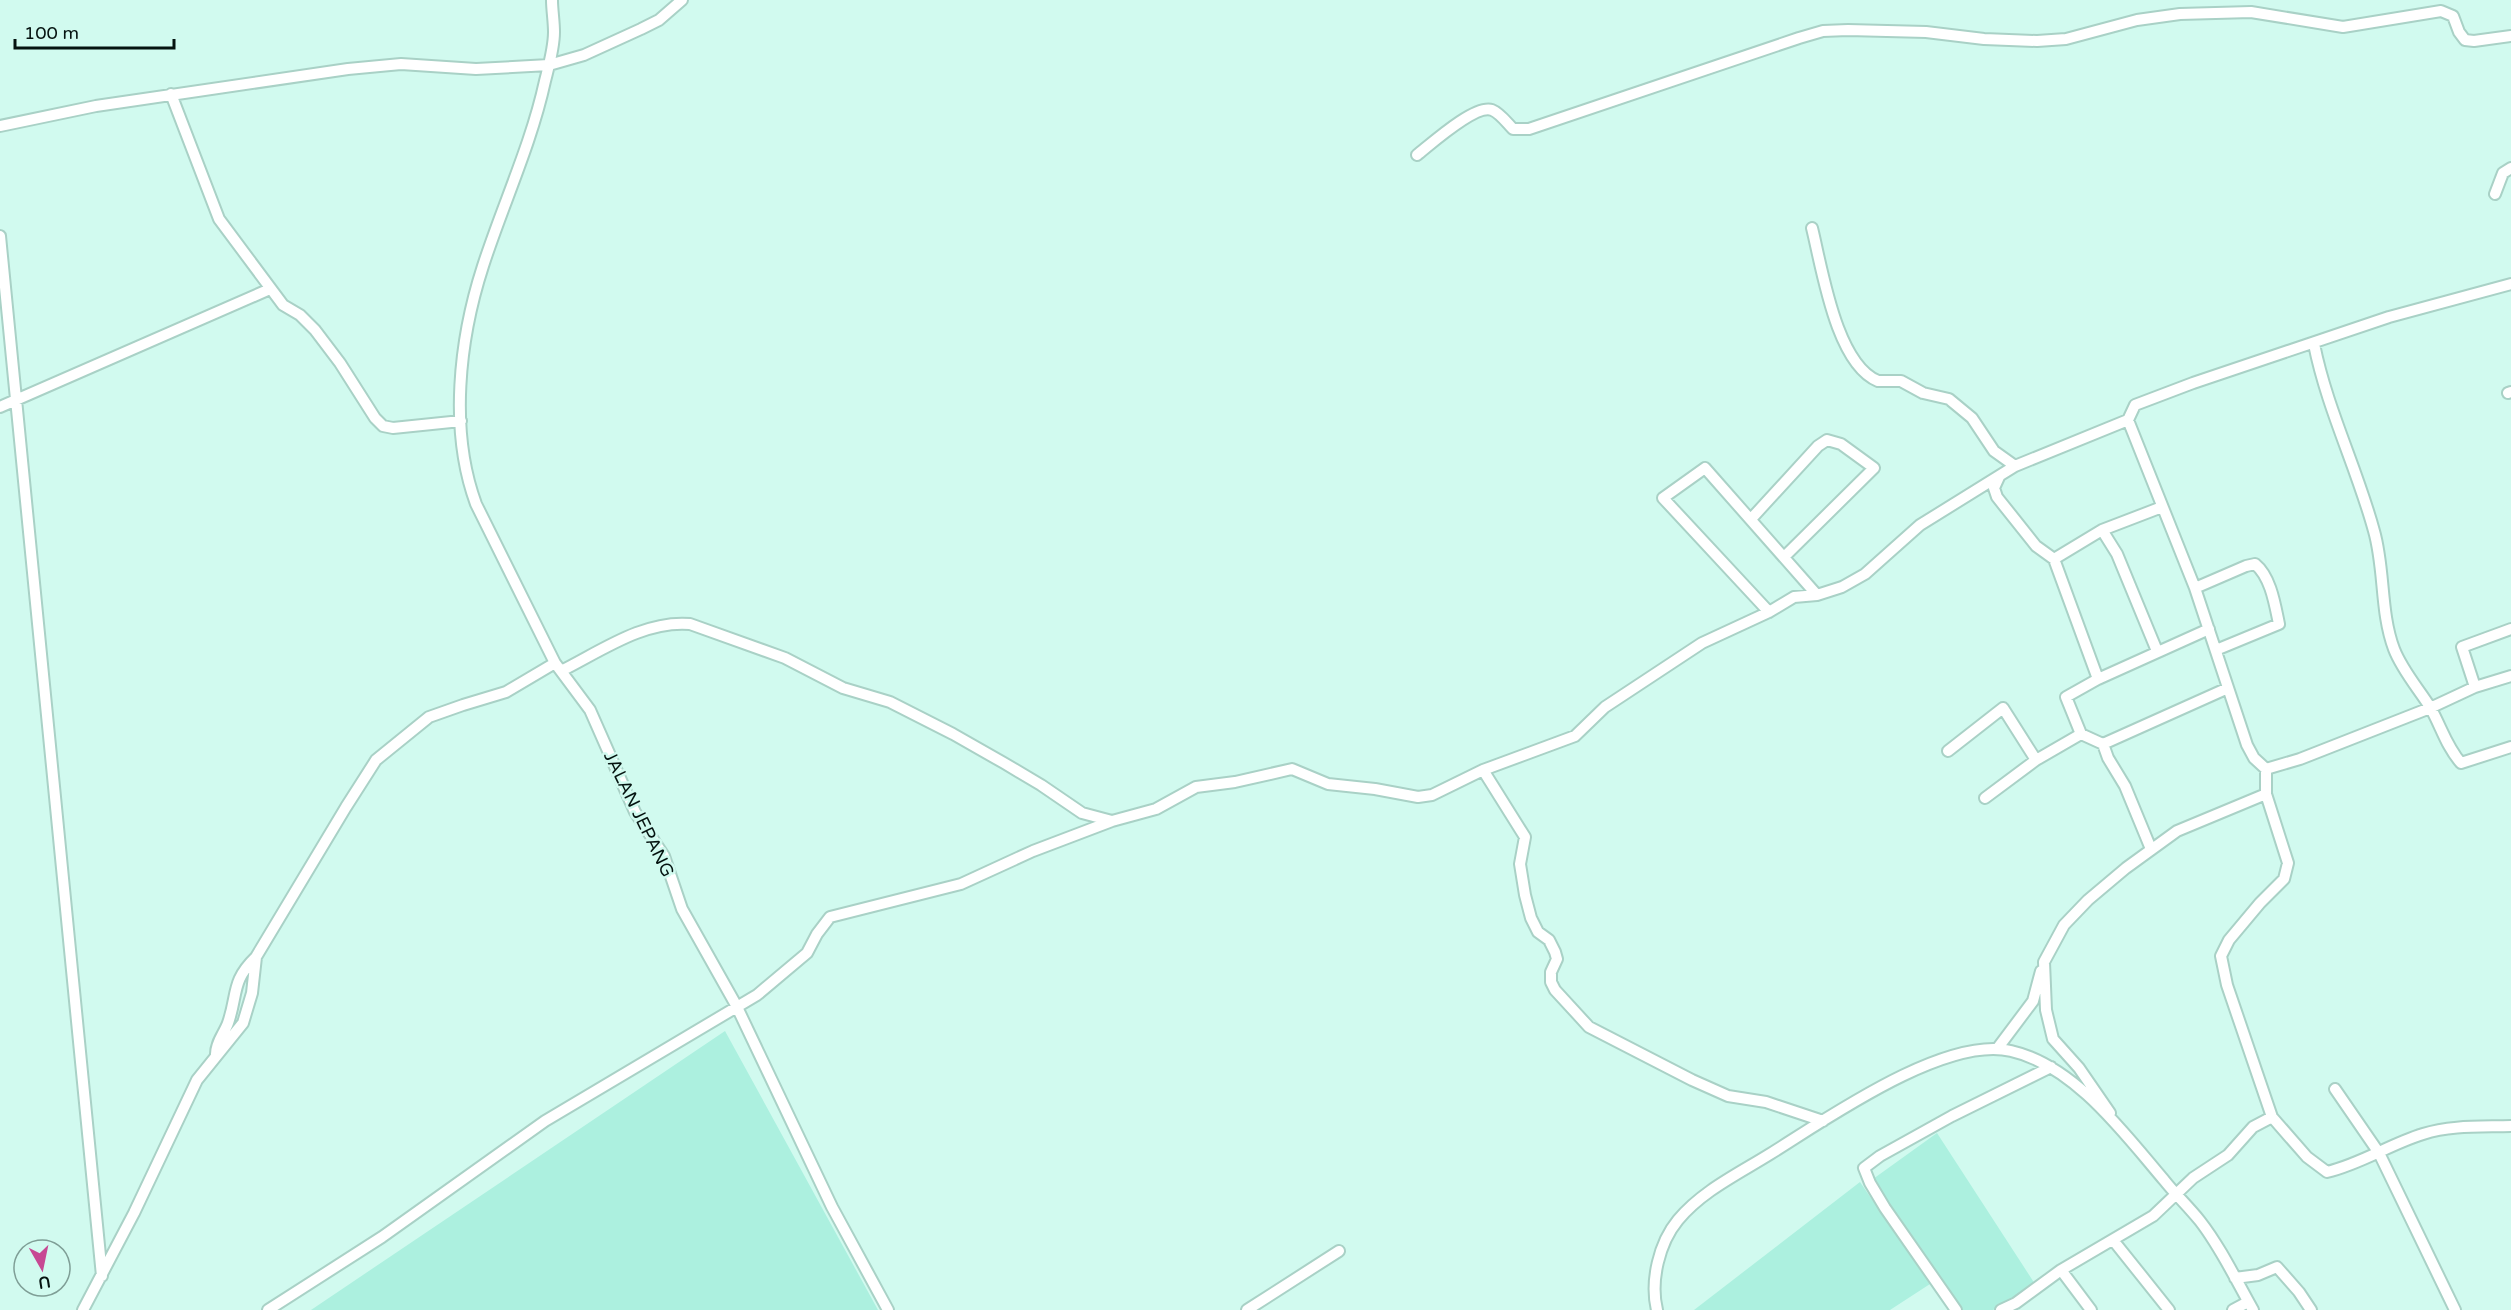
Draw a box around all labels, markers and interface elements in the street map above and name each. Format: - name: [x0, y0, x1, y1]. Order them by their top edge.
- scale bar: [15, 12, 174, 50]
- text: 100 m: [24, 22, 79, 44]
- street label: JALAN JEPANG: [599, 748, 679, 880]
- north arrow: [12, 1238, 72, 1298]
- text: U: [37, 1271, 52, 1293]

